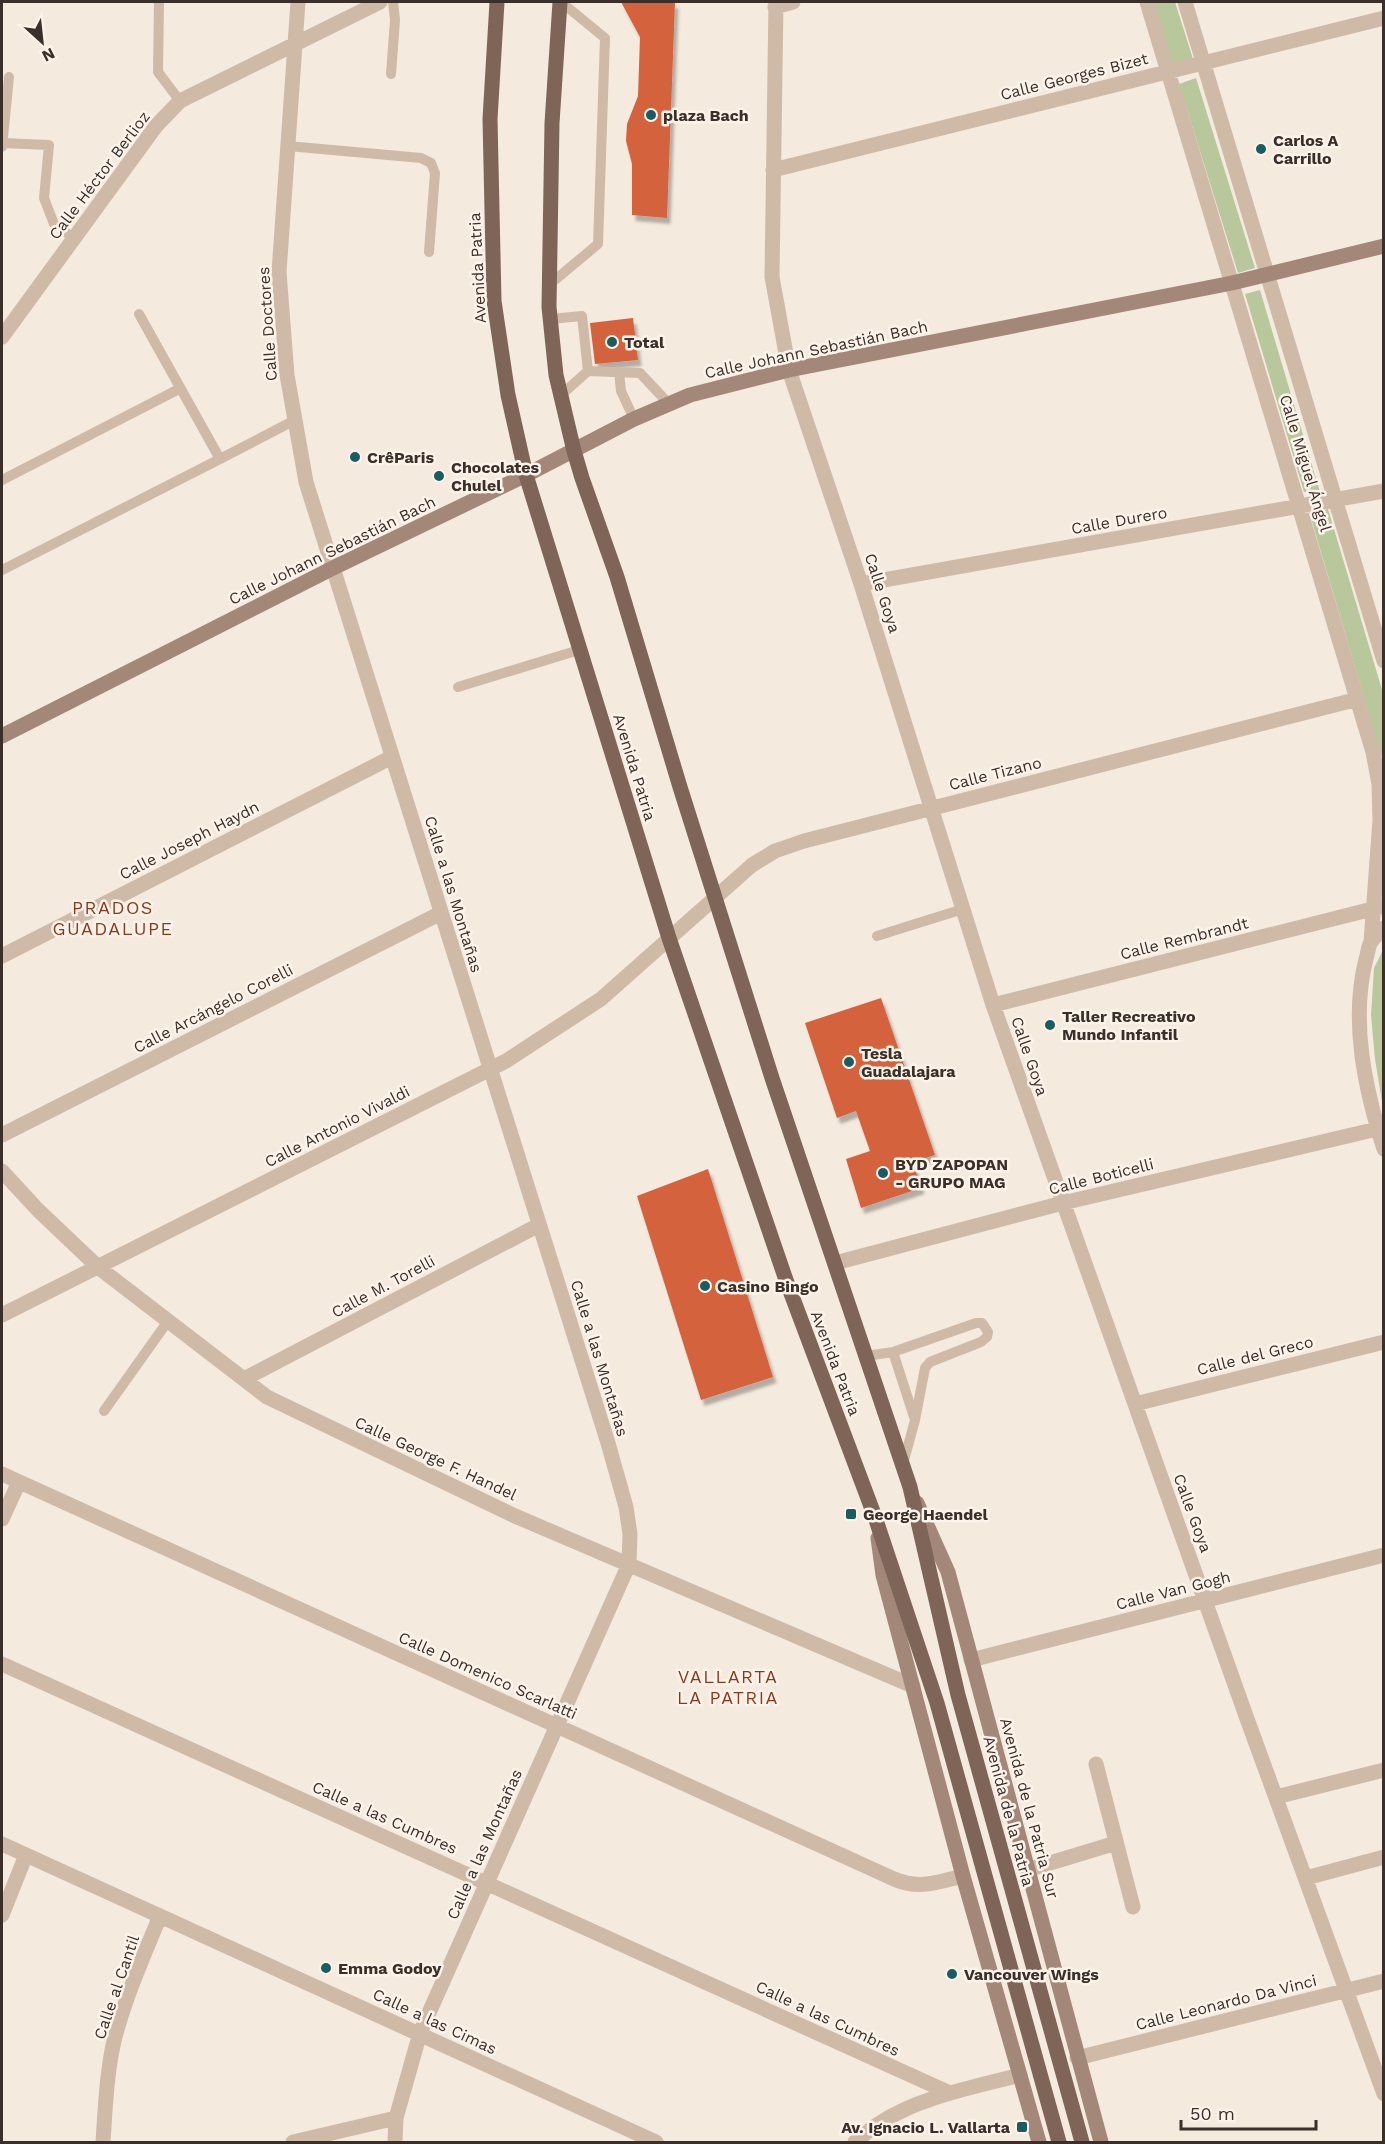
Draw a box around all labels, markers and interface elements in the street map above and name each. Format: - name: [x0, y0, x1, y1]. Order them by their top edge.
- north arrow: [12, 12, 72, 72]
- text: N: [39, 44, 58, 66]
- street label: Calle Georges Bizet: [998, 49, 1150, 104]
- place label: plaza Bach: [663, 106, 749, 125]
- street label: Calle Héctor Berlioz: [45, 107, 154, 243]
- marker: plaza Bach: [644, 108, 658, 122]
- place label: Carlos A Carrillo: [1273, 131, 1339, 168]
- marker: Carlos A Carrillo: [1254, 142, 1268, 156]
- street label: Avenida Patria: [465, 212, 490, 324]
- street label: Calle Doctores: [254, 266, 281, 382]
- street label: Calle Johann Sebastián Bach: [703, 317, 929, 382]
- place label: Total: [624, 333, 665, 352]
- marker: Total: [605, 335, 619, 349]
- street label: Calle Miguel Ángel: [1276, 392, 1335, 534]
- place label: CrêParis: [367, 448, 434, 467]
- marker: CrêParis: [348, 450, 362, 464]
- place label: Chocolates Chulel: [451, 458, 540, 495]
- marker: Chocolates Chulel: [432, 469, 446, 483]
- street label: Calle Johann Sebastián Bach: [226, 492, 439, 609]
- street label: Calle Durero: [1070, 503, 1169, 538]
- street label: Calle Goya: [861, 551, 904, 635]
- street label: Avenida Patria: [609, 711, 660, 823]
- street label: Calle Tizano: [947, 753, 1043, 794]
- street label: Calle Joseph Haydn: [116, 797, 262, 884]
- street label: Calle a las Montañas: [421, 814, 486, 975]
- district label: PRADOS GUADALUPE: [53, 897, 173, 939]
- street label: Calle Rembrandt: [1118, 913, 1250, 964]
- street label: Calle Arcángelo Corelli: [130, 960, 296, 1057]
- place label: Taller Recreativo Mundo Infantil: [1062, 1007, 1196, 1044]
- street label: Calle Goya: [1007, 1014, 1052, 1098]
- marker: Taller Recreativo Mundo Infantil: [1043, 1018, 1057, 1032]
- place label: Tesla Guadalajara: [861, 1044, 956, 1081]
- marker: Tesla Guadalajara: [842, 1055, 856, 1069]
- street label: Calle Antonio Vivaldi: [262, 1082, 413, 1171]
- street label: Calle Boticelli: [1047, 1154, 1156, 1199]
- place label: BYD ZAPOPAN - GRUPO MAG: [895, 1155, 1008, 1192]
- marker: BYD ZAPOPAN - GRUPO MAG: [876, 1166, 890, 1180]
- street label: Calle M. Torelli: [328, 1251, 438, 1322]
- place label: Casino Bingo: [717, 1277, 819, 1296]
- street label: Calle a las Montañas: [567, 1278, 632, 1439]
- marker: Casino Bingo: [698, 1279, 712, 1293]
- street label: Avenida Patria: [807, 1308, 864, 1418]
- street label: Calle del Greco: [1195, 1332, 1315, 1379]
- street label: Calle George F. Handel: [352, 1413, 520, 1504]
- street label: Calle Goya: [1169, 1471, 1216, 1555]
- place label: George Haendel: [863, 1505, 988, 1524]
- marker: George Haendel: [844, 1507, 858, 1521]
- street label: Calle Van Gogh: [1114, 1567, 1232, 1614]
- street label: Calle Domenico Scarlatti: [396, 1627, 580, 1723]
- district label: VALLARTA LA PATRIA: [677, 1666, 779, 1708]
- street label: Avenida de la Patria Sur: [996, 1715, 1064, 1901]
- street label: Avenida de la Patria: [980, 1733, 1038, 1889]
- street label: Calle a las Montañas: [443, 1766, 526, 1922]
- street label: Calle a las Cumbres: [309, 1777, 460, 1858]
- street label: Calle al Cantil: [90, 1932, 143, 2042]
- place label: Emma Godoy: [338, 1959, 442, 1978]
- marker: Emma Godoy: [319, 1961, 333, 1975]
- place label: Vancouver Wings: [964, 1965, 1099, 1984]
- marker: Vancouver Wings: [945, 1967, 959, 1981]
- street label: Calle Leonardo Da Vinci: [1134, 1971, 1319, 2034]
- street label: Calle a las Cumbres: [753, 1977, 903, 2060]
- street label: Calle a las Cimas: [370, 1984, 500, 2058]
- scale bar: [1181, 2093, 1316, 2131]
- text: 50 m: [1190, 2103, 1235, 2124]
- place label: Av. Ignacio L. Vallarta: [841, 2118, 1011, 2137]
- marker: Av. Ignacio L. Vallarta: [1015, 2120, 1029, 2134]

